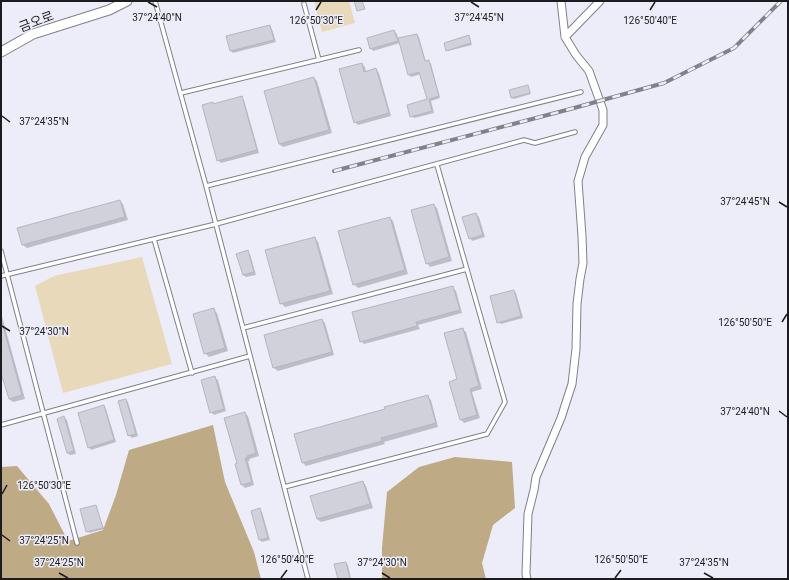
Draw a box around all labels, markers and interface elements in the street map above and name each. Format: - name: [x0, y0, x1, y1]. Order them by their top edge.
- street label: 금오로: [17, 8, 56, 35]
- text: 37°24'40"N: [132, 12, 182, 23]
- text: 37°24'45"N: [454, 12, 504, 23]
- text: 126°50'30"E: [289, 15, 343, 26]
- text: 126°50'40"E: [623, 15, 677, 26]
- text: 37°24'35"N: [19, 116, 69, 127]
- text: 37°24'45"N: [720, 196, 770, 207]
- text: 126°50'50"E: [718, 317, 772, 328]
- text: 37°24'30"N: [19, 326, 69, 337]
- text: 37°24'40"N: [720, 406, 770, 417]
- text: 126°50'30"E: [17, 480, 71, 491]
- text: 37°24'25"N: [19, 535, 69, 546]
- text: 126°50'40"E: [260, 554, 314, 565]
- text: 126°50'50"E: [594, 554, 648, 565]
- text: 37°24'25"N: [34, 557, 84, 568]
- text: 37°24'30"N: [357, 557, 407, 568]
- text: 37°24'35"N: [679, 557, 729, 568]

